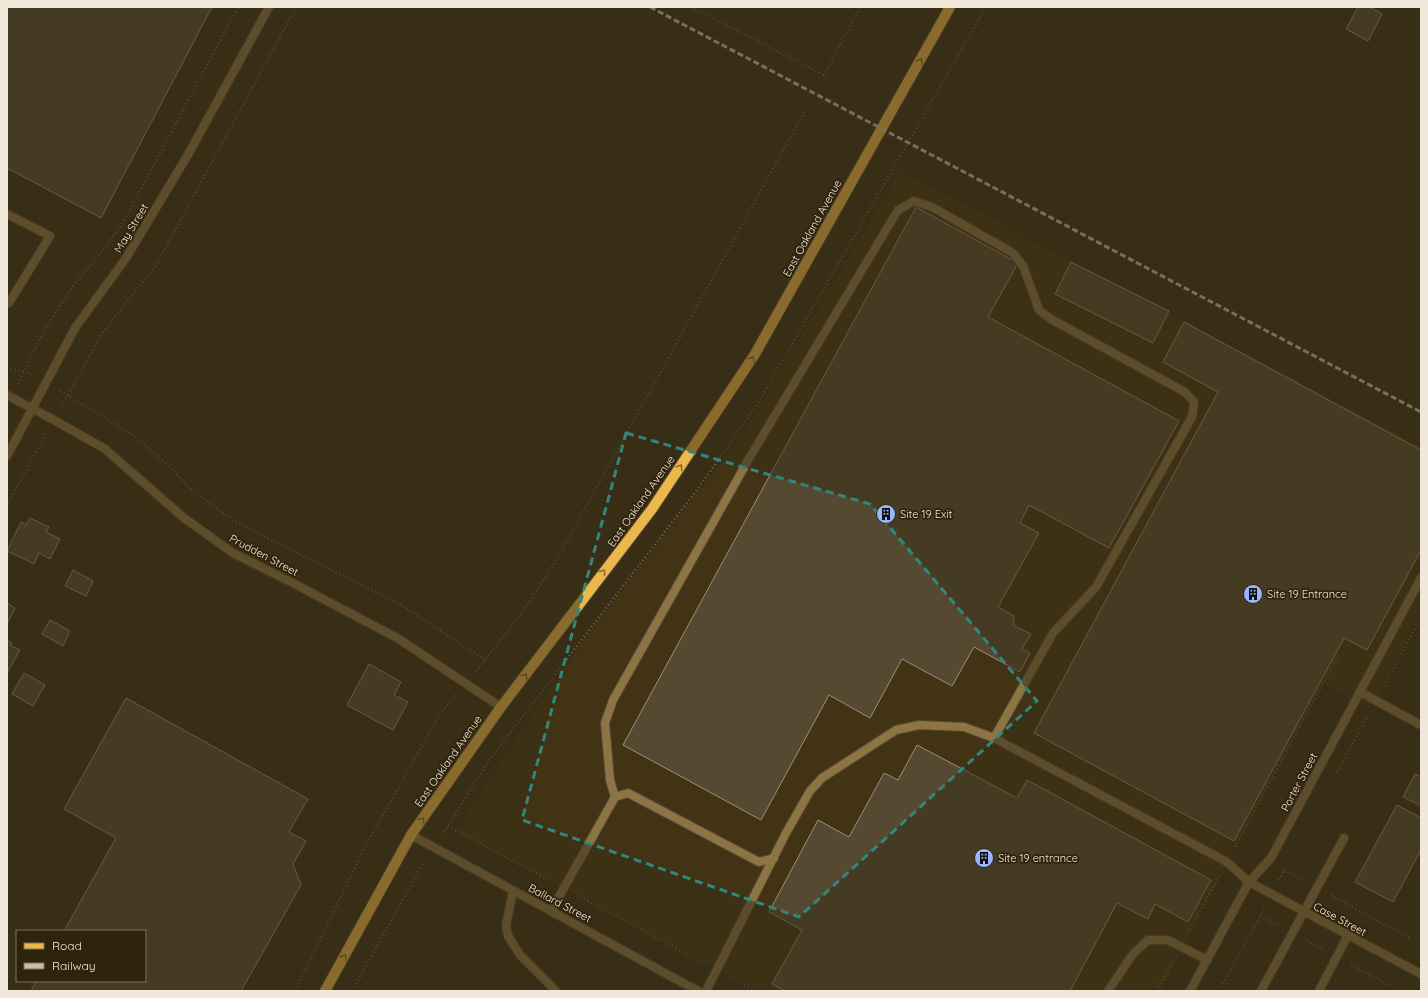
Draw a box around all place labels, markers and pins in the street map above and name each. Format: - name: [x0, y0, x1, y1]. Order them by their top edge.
- building icon: Site 19 Exit: [875, 503, 897, 525]
- place label: Site 19 Exit: [900, 507, 953, 521]
- building icon: Site 19 Entrance: [1242, 583, 1264, 605]
- place label: Site 19 Entrance: [1267, 587, 1347, 601]
- building icon: Site 19 entrance: [973, 847, 995, 869]
- place label: Site 19 entrance: [998, 851, 1078, 865]

